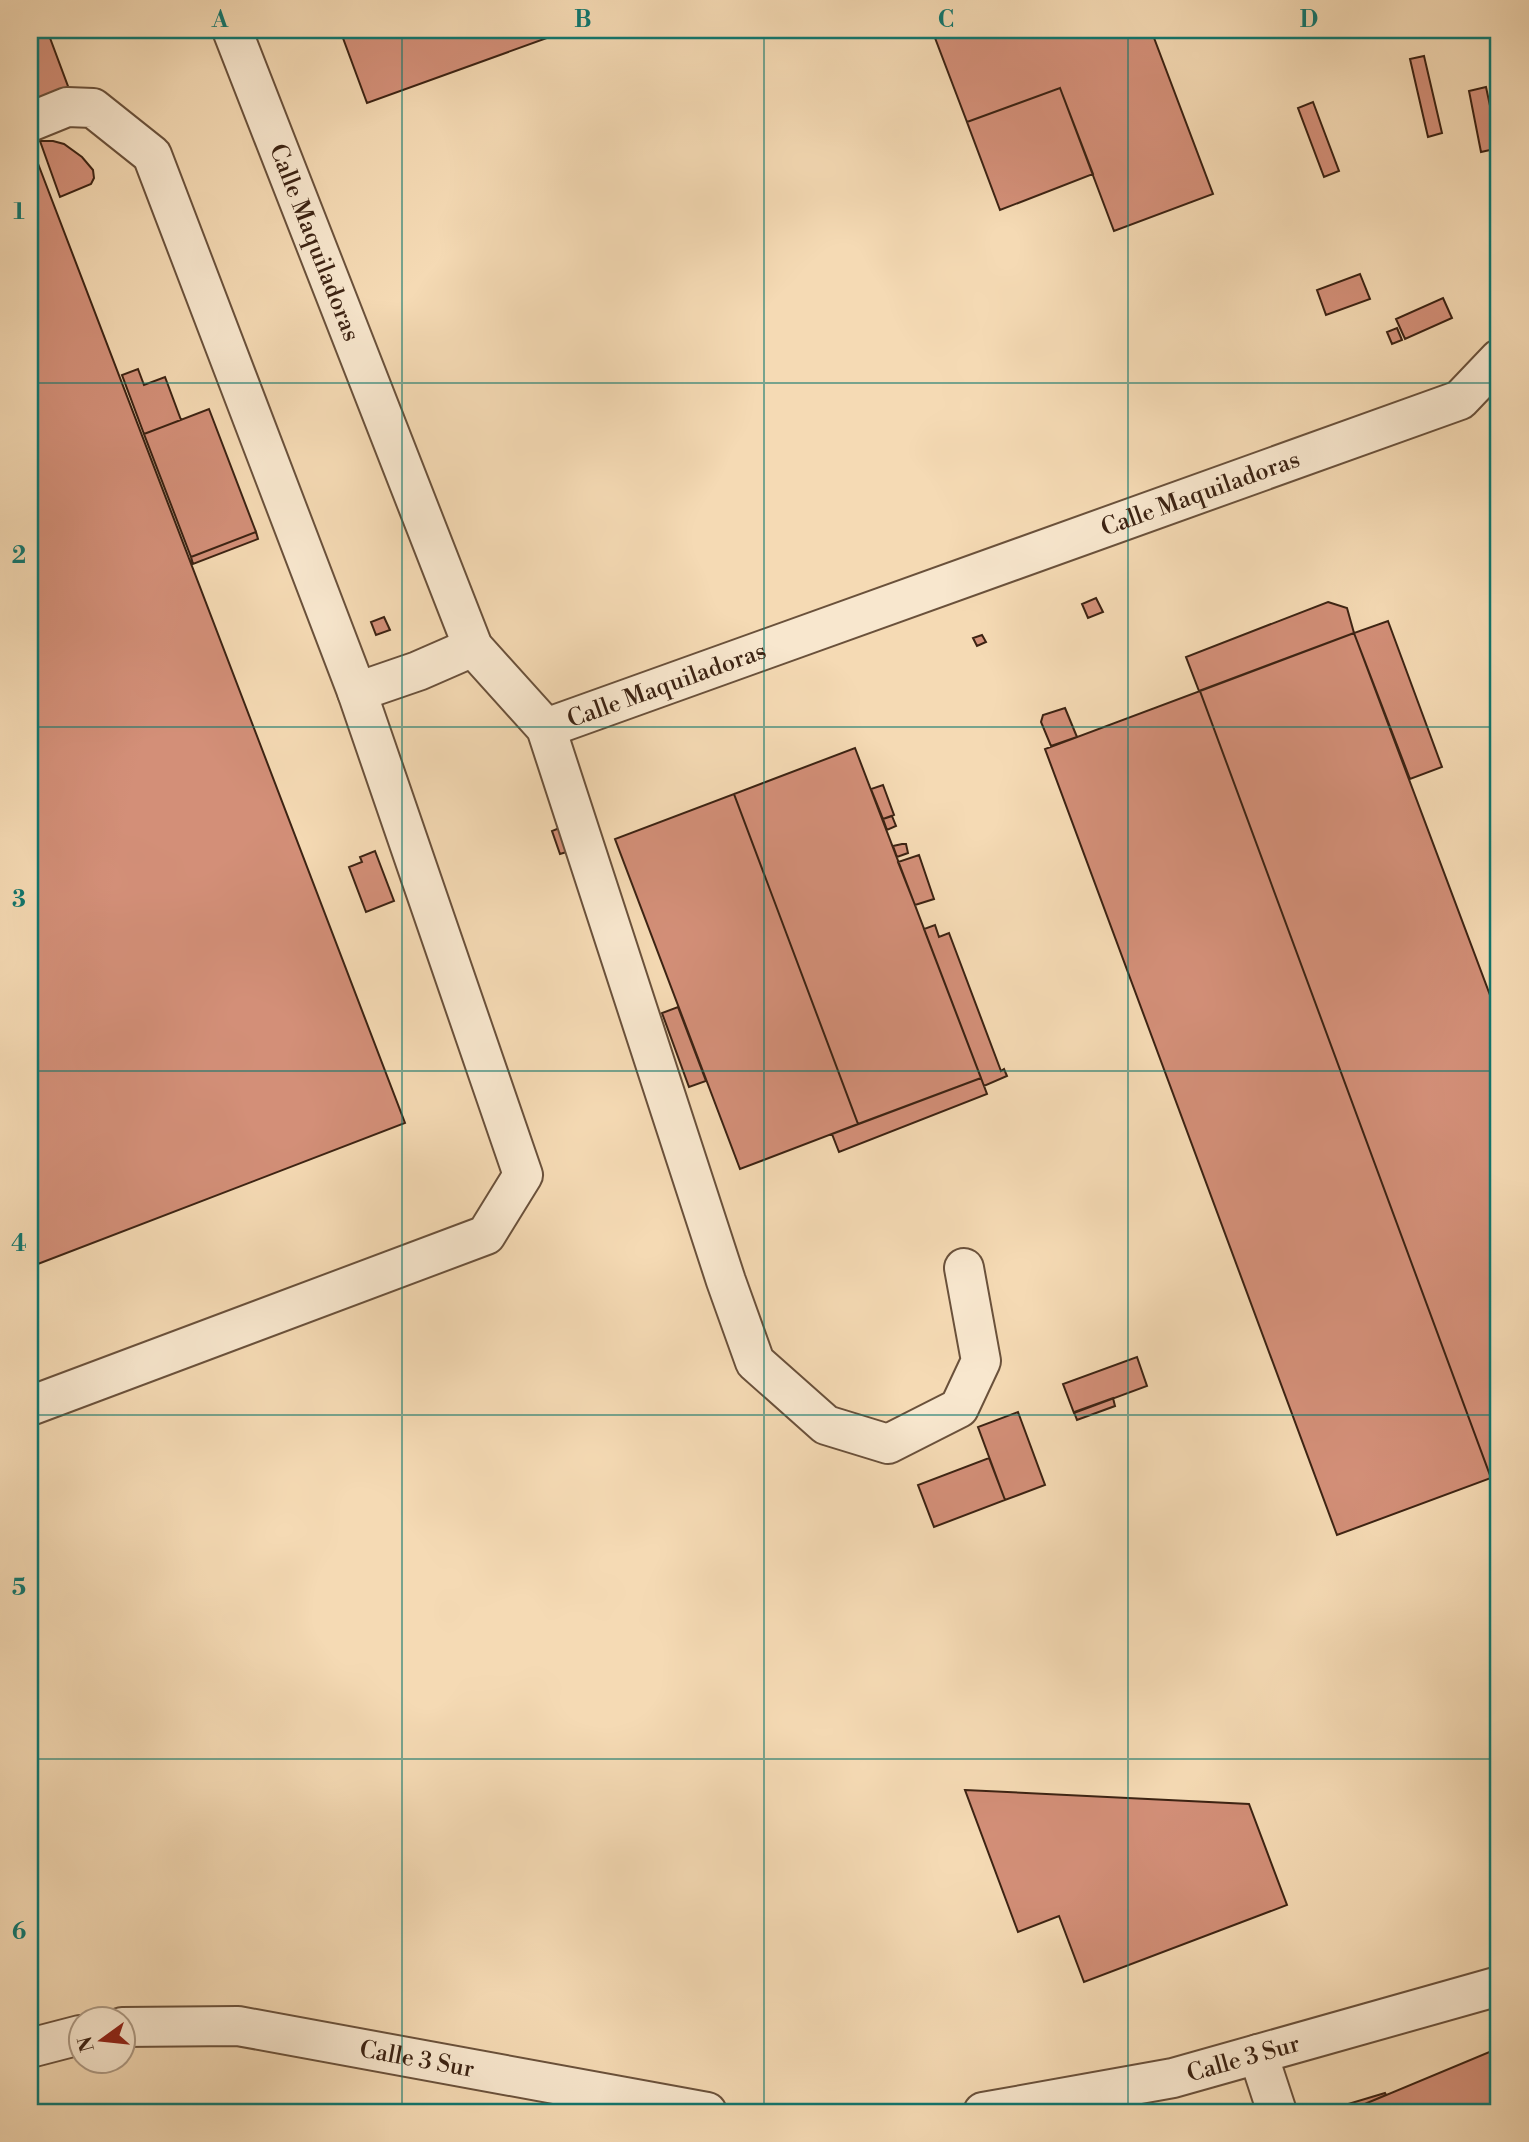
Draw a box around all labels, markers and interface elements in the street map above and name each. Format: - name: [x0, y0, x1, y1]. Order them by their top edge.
- text: A: [211, 6, 229, 34]
- text: B: [574, 6, 592, 34]
- text: C: [938, 6, 954, 34]
- text: D: [1300, 6, 1318, 34]
- street label: Calle Maquiladoras: [262, 140, 366, 346]
- text: 1: [13, 198, 25, 226]
- street label: Calle Maquiladoras: [1097, 445, 1304, 544]
- text: 2: [12, 542, 26, 570]
- street label: Calle Maquiladoras: [563, 636, 770, 735]
- text: 3: [12, 886, 26, 914]
- text: 4: [11, 1230, 27, 1258]
- text: 5: [12, 1574, 26, 1602]
- text: 6: [12, 1918, 26, 1946]
- north arrow: [66, 2006, 136, 2076]
- street label: Calle 3 Sur: [1184, 2029, 1303, 2089]
- text: N: [73, 2034, 100, 2055]
- street label: Calle 3 Sur: [357, 2035, 477, 2085]

